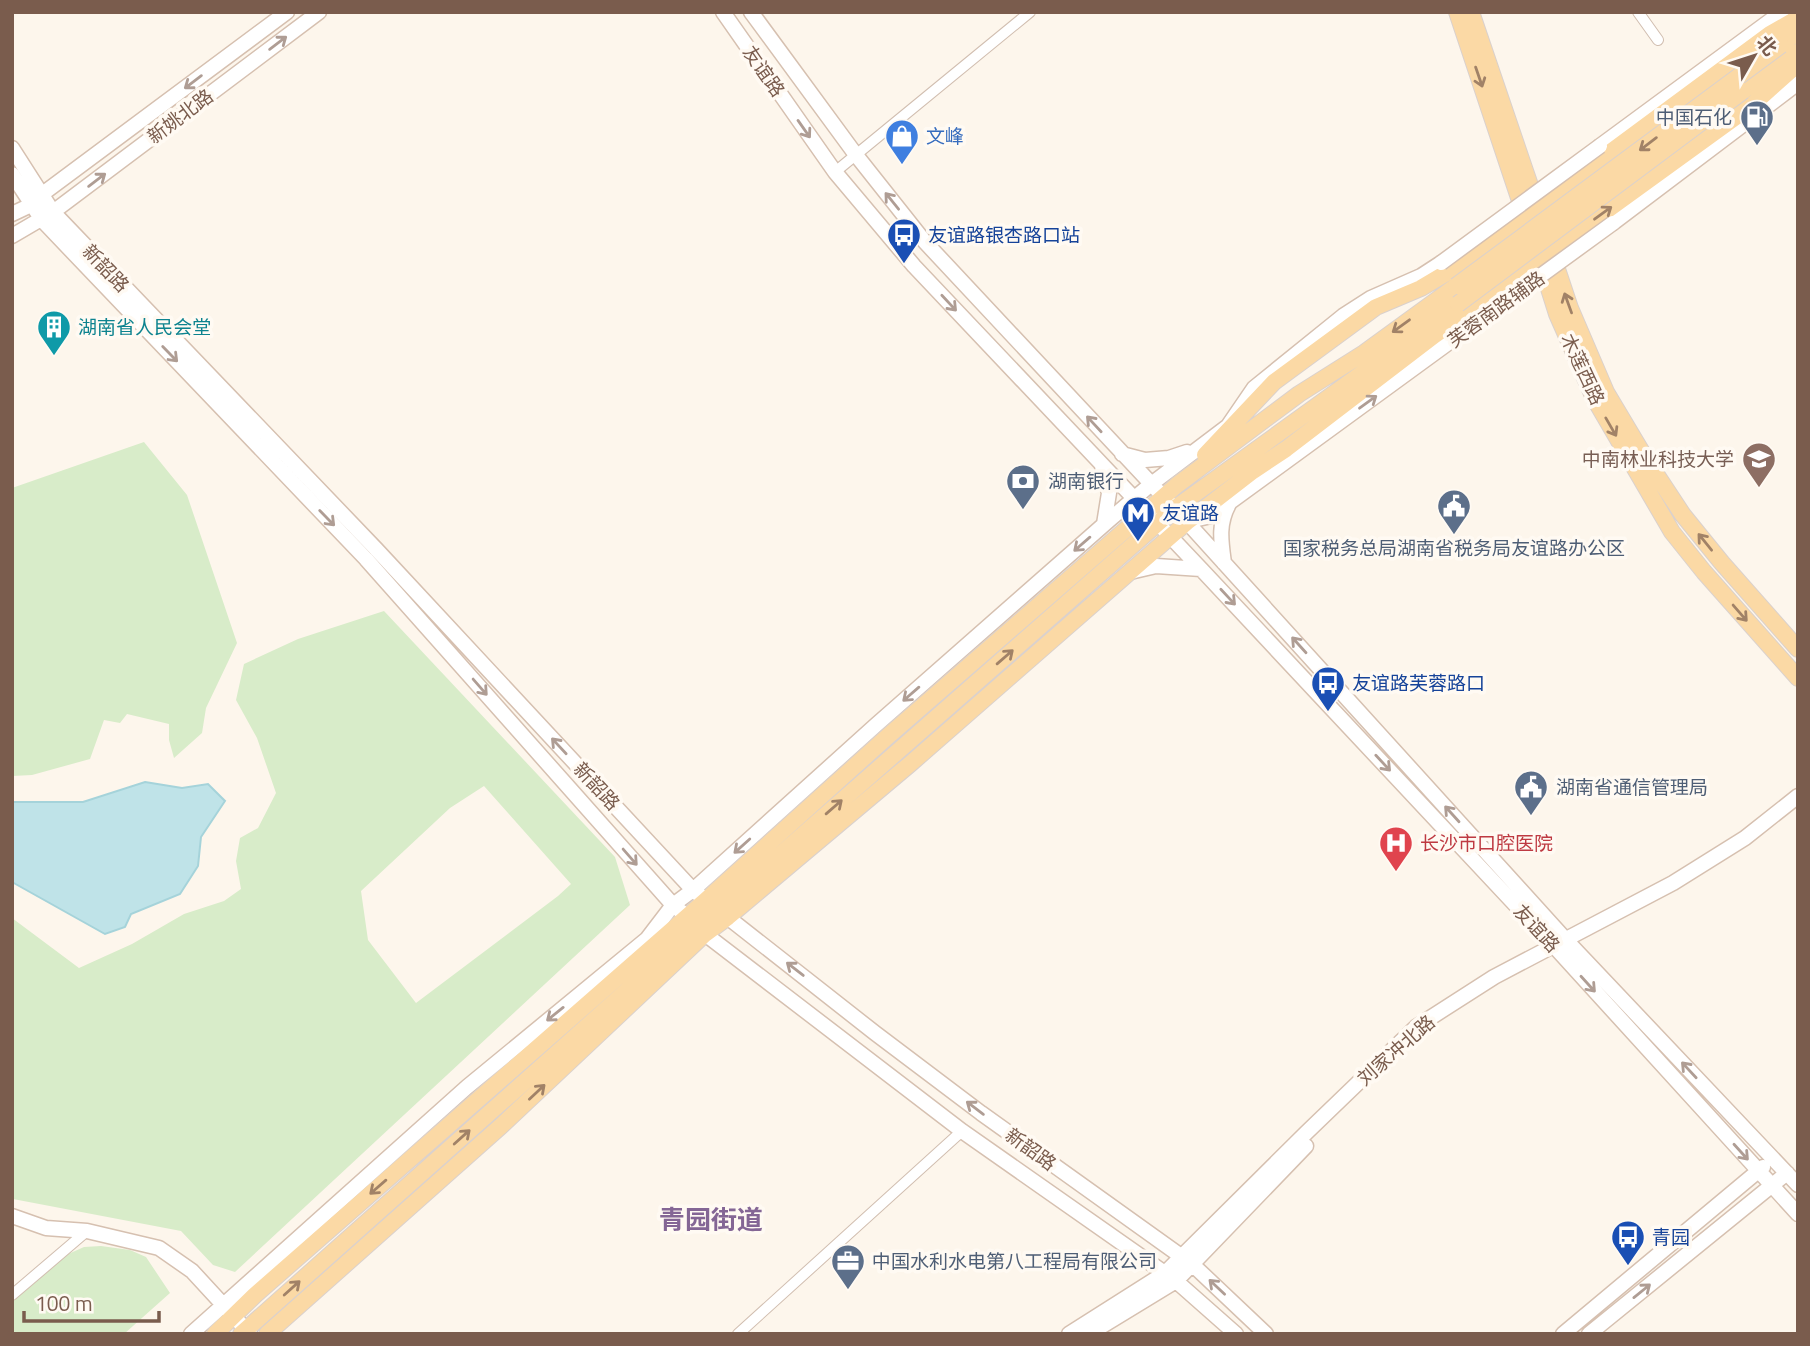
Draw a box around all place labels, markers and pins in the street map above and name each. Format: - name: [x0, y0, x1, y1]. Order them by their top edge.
- fuel station icon: 中国石化: [1738, 98, 1776, 147]
- place label: 中国石化: [1656, 102, 1732, 131]
- shop icon: 文峰: [883, 117, 921, 166]
- place label: 文峰: [926, 121, 964, 150]
- bus stop icon: 友谊路银杏路口站: [885, 216, 923, 265]
- place label: 友谊路银杏路口站: [928, 220, 1080, 249]
- building icon: 湖南省人民会堂: [35, 308, 73, 357]
- place label: 湖南省人民会堂: [78, 312, 211, 341]
- school or university icon: 中南林业科技大学: [1740, 440, 1778, 489]
- place label: 中南林业科技大学: [1582, 444, 1734, 473]
- bank icon: 湖南银行: [1004, 462, 1042, 511]
- place label: 湖南银行: [1048, 466, 1124, 495]
- public building icon: 国家税务总局湖南省税务局友谊路办公区: [1435, 487, 1473, 536]
- metro station icon: 友谊路: [1119, 494, 1157, 543]
- place label: 友谊路: [1162, 498, 1219, 527]
- place label: 国家税务总局湖南省税务局友谊路办公区: [1283, 533, 1625, 562]
- bus stop icon: 友谊路芙蓉路口: [1309, 664, 1347, 713]
- place label: 友谊路芙蓉路口: [1352, 668, 1485, 697]
- public building icon: 湖南省通信管理局: [1512, 768, 1550, 817]
- place label: 湖南省通信管理局: [1556, 772, 1708, 801]
- hospital icon: 长沙市口腔医院: [1377, 824, 1415, 873]
- place label: 长沙市口腔医院: [1420, 828, 1553, 857]
- bus stop icon: 青园: [1609, 1218, 1647, 1267]
- place label: 青园: [1652, 1222, 1690, 1251]
- office icon: 中国水利水电第八工程局有限公司: [829, 1242, 867, 1291]
- place label: 中国水利水电第八工程局有限公司: [872, 1246, 1157, 1275]

